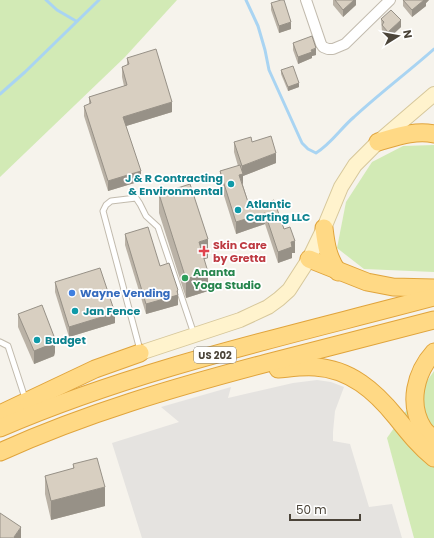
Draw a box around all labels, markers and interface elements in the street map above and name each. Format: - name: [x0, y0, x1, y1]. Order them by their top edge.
- north arrow: [378, 16, 418, 56]
- text: N: [399, 29, 416, 40]
- place label: J & R Contracting & Environmental: [125, 170, 223, 199]
- marker: J & R Contracting & Environmental: [226, 179, 236, 189]
- place label: Atlantic Carting LLC: [246, 196, 310, 225]
- marker: Atlantic Carting LLC: [233, 205, 243, 215]
- place label: Skin Care by Gretta: [213, 237, 267, 266]
- marker: Skin Care by Gretta: [198, 245, 210, 257]
- place label: Ananta Yoga Studio: [193, 264, 261, 293]
- marker: Ananta Yoga Studio: [180, 273, 190, 283]
- place label: Wayne Vending: [80, 285, 170, 301]
- marker: Wayne Vending: [67, 288, 77, 298]
- place label: Jan Fence: [83, 303, 140, 319]
- marker: Jan Fence: [70, 306, 80, 316]
- place label: Budget: [45, 332, 86, 348]
- marker: Budget: [32, 335, 42, 345]
- road number: US 202: [194, 347, 236, 363]
- scale bar: [290, 496, 360, 522]
- text: 50 m: [296, 501, 327, 518]

